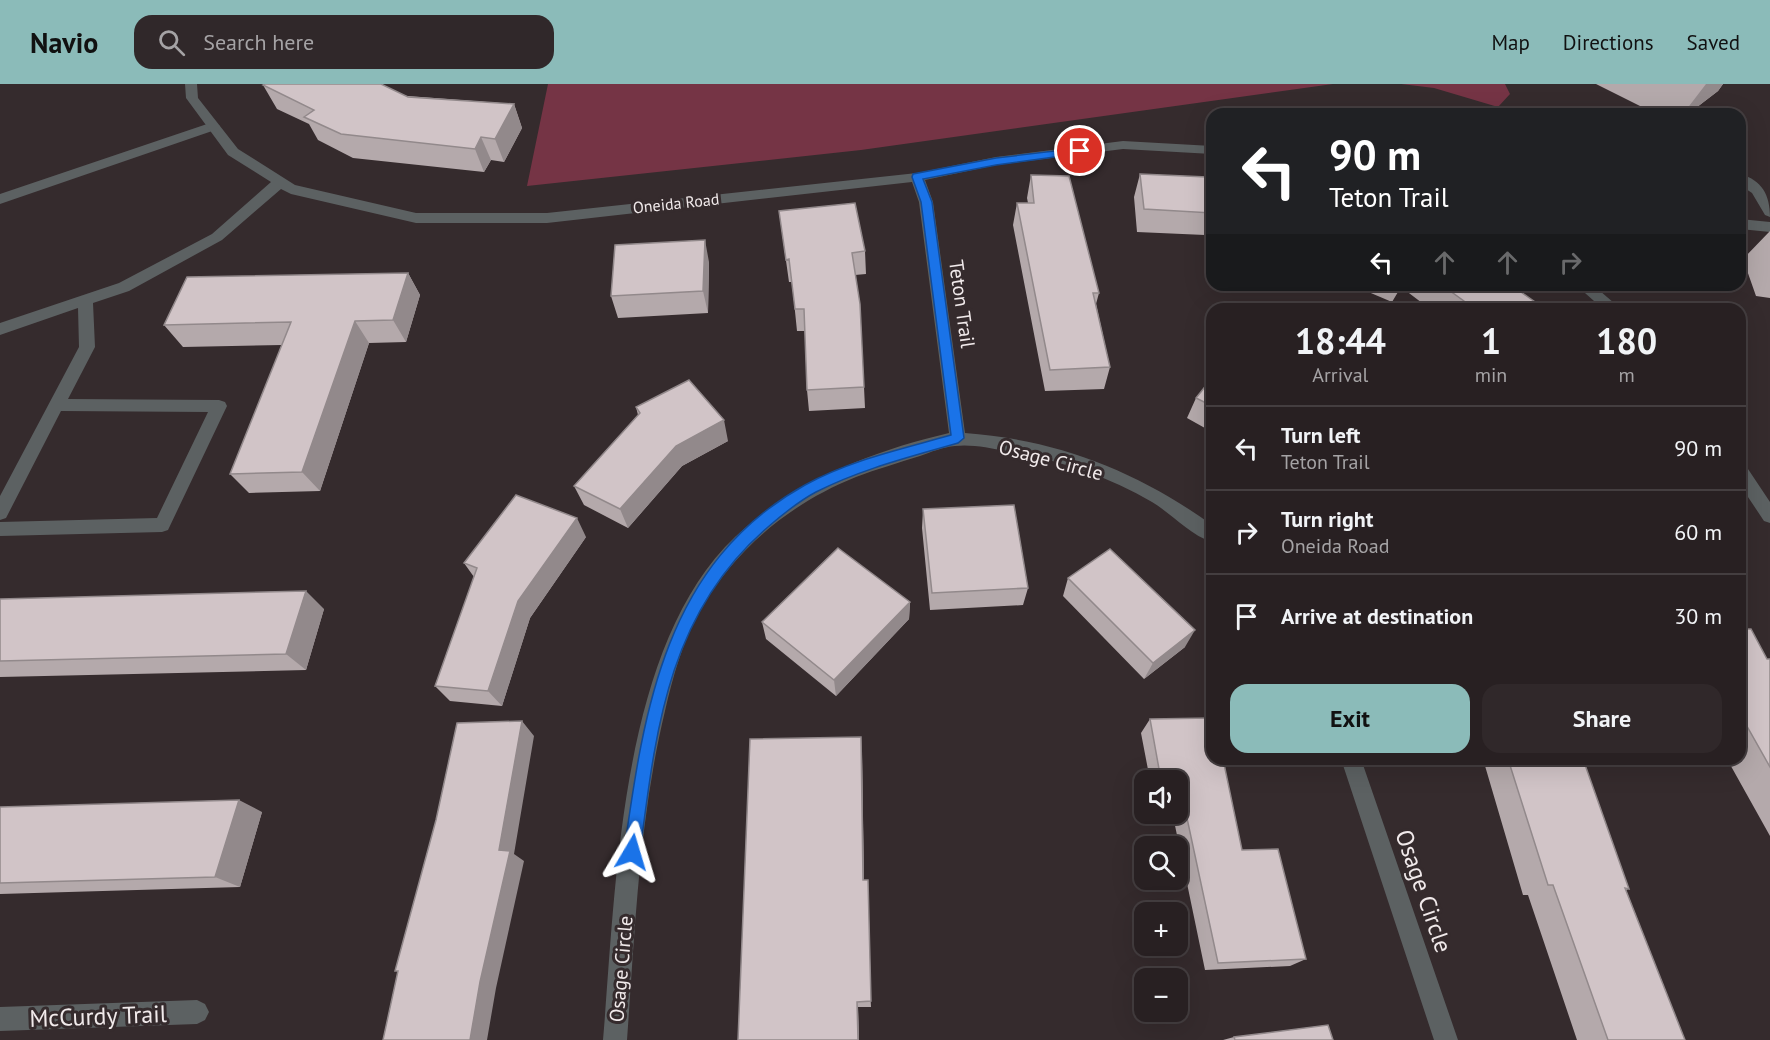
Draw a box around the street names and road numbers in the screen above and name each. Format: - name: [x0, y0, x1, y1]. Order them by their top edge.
- street label: Oneida Road: [632, 189, 720, 217]
- street label: Teton Trail: [943, 258, 981, 350]
- street label: Osage Circle: [996, 434, 1106, 486]
- street label: Osage Circle: [1388, 825, 1460, 957]
- street label: Osage Circle: [603, 915, 639, 1023]
- street label: McCurdy Trail: [29, 998, 167, 1034]

